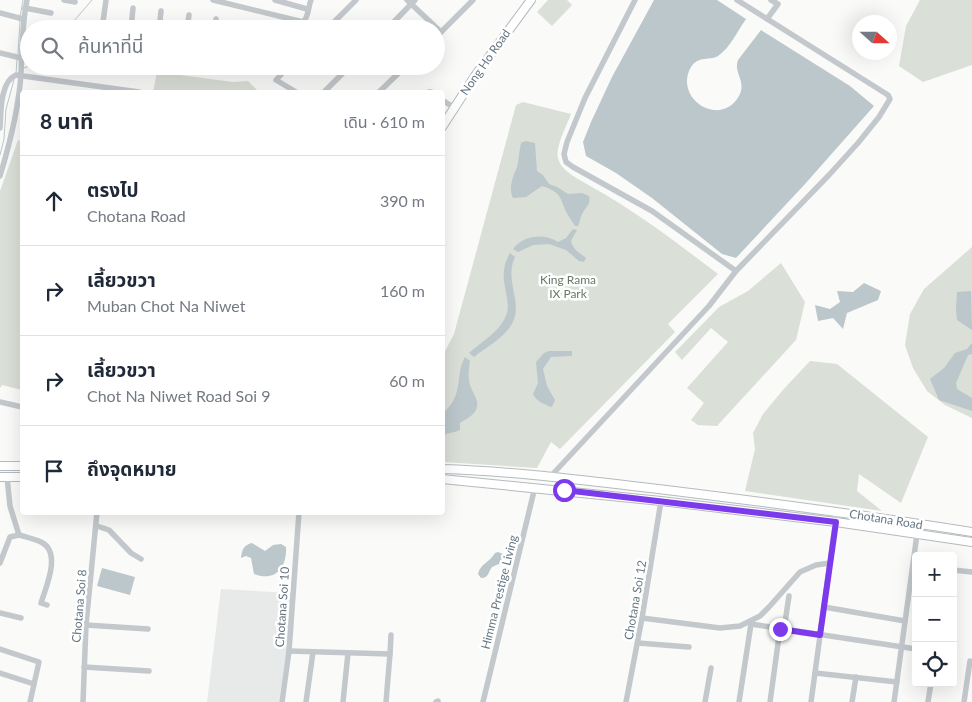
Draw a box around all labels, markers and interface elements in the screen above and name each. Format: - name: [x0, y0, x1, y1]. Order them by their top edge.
- north arrow: [852, 15, 897, 60]
- search box: [20, 20, 445, 75]
- street label: Nong Ho Road: [457, 26, 513, 98]
- icon: search: [38, 34, 66, 62]
- text: ค้นหาที่นี่: [78, 34, 143, 57]
- text: 8 นาที: [40, 108, 94, 133]
- text: เดิน · 610 m: [343, 112, 425, 131]
- text: ตรงไป: [87, 178, 139, 201]
- icon: ahead: [40, 187, 68, 215]
- text: 390 m: [380, 191, 425, 210]
- text: Chotana Road: [87, 206, 186, 225]
- text: เลี้ยวขวา: [87, 268, 156, 291]
- park label: King Rama IX Park: [540, 272, 596, 301]
- icon: right: [40, 277, 68, 305]
- text: 160 m: [380, 281, 425, 300]
- text: Muban Chot Na Niwet: [87, 296, 246, 315]
- text: เลี้ยวขวา: [87, 358, 156, 381]
- icon: right: [40, 367, 68, 395]
- text: 60 m: [389, 371, 425, 390]
- text: Chot Na Niwet Road Soi 9: [87, 386, 271, 405]
- icon: arrive: [40, 457, 68, 485]
- text: ถึงจุดหมาย: [87, 457, 177, 480]
- route start: [553, 479, 576, 502]
- street label: Chotana Road: [848, 506, 924, 532]
- street label: Himma Prestige Living: [478, 533, 520, 651]
- map controls: [912, 552, 957, 687]
- button: +: [912, 552, 957, 597]
- street label: Chotana Soi 12: [621, 559, 649, 641]
- street label: Chotana Soi 10: [272, 566, 292, 648]
- street label: Chotana Soi 8: [68, 569, 90, 643]
- button: −: [912, 597, 957, 642]
- route end: [769, 618, 792, 641]
- button: locate: [912, 642, 957, 687]

